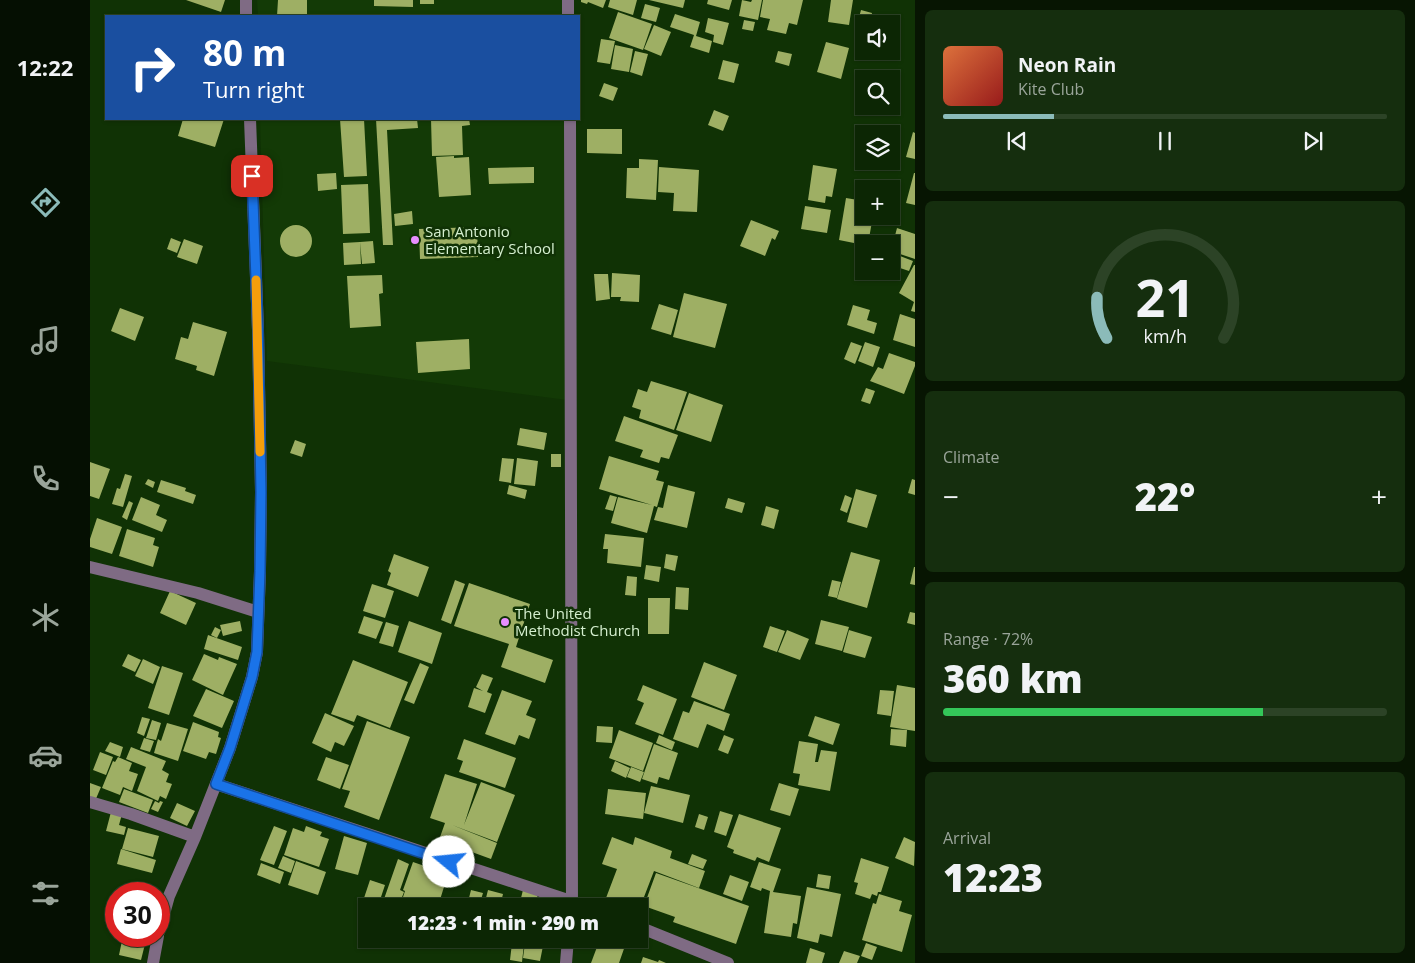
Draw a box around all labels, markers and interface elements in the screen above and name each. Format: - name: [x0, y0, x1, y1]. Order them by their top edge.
- map controls: [855, 15, 900, 280]
- button: sound: [855, 15, 900, 60]
- text: 80 m: [203, 29, 286, 76]
- icon: right: [120, 35, 185, 100]
- text: 12:22: [17, 52, 73, 82]
- text: Neon Rain: [1018, 52, 1116, 78]
- button: search: [855, 70, 900, 115]
- text: Turn right: [203, 74, 305, 104]
- text: Kite Club: [1018, 78, 1084, 100]
- button: layers: [855, 125, 900, 170]
- icon: previous: [1003, 127, 1031, 155]
- icon: pause: [1151, 127, 1179, 155]
- icon: next: [1299, 127, 1327, 155]
- pin: [231, 155, 273, 197]
- icon: arrive: [238, 162, 266, 190]
- button: +: [855, 180, 900, 225]
- icon: directions: [28, 185, 63, 220]
- place label: San Antonio Elementary School: [425, 221, 555, 258]
- marker: San Antonio Elementary School: [409, 234, 421, 246]
- button: −: [855, 235, 900, 280]
- text: 21: [1135, 261, 1195, 332]
- icon: music: [28, 323, 63, 358]
- text: km/h: [1143, 324, 1187, 348]
- text: Climate: [943, 446, 1000, 468]
- icon: phone: [28, 461, 63, 496]
- text: 22°: [1135, 470, 1195, 522]
- text: −: [943, 477, 959, 515]
- text: +: [1371, 477, 1387, 515]
- icon: climate: [28, 600, 63, 635]
- place label: The United Methodist Church: [515, 603, 640, 640]
- marker: The United Methodist Church: [499, 616, 511, 628]
- text: Range · 72%: [943, 628, 1033, 650]
- text: 360 km: [943, 652, 1083, 704]
- icon: car: [28, 738, 63, 773]
- text: Arrival: [943, 827, 991, 849]
- position arrow: [422, 835, 474, 887]
- text: 12:23: [943, 851, 1043, 903]
- icon: filters: [28, 876, 63, 911]
- speed limit sign: 30: [105, 882, 170, 947]
- text: 12:23 · 1 min · 290 m: [407, 910, 599, 936]

